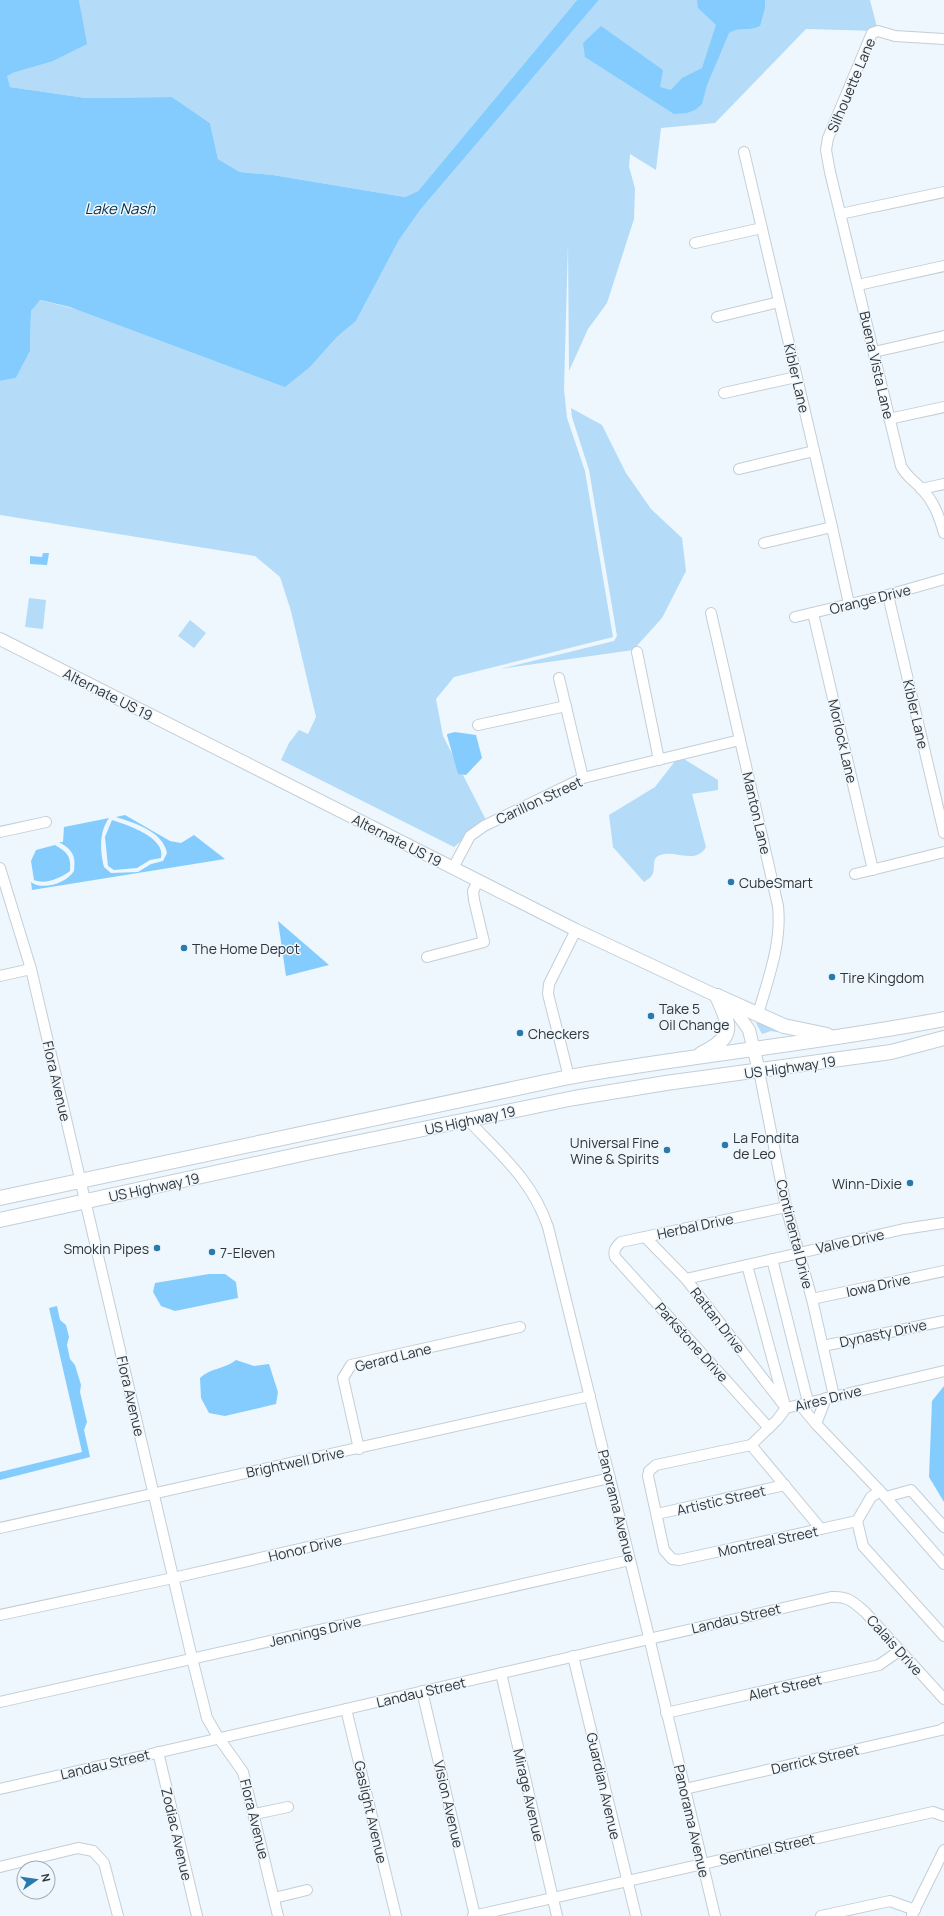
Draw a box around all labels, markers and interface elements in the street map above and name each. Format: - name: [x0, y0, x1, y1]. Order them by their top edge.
- street label: Silhouette Lane: [823, 35, 879, 135]
- water label: Lake Nash: [85, 198, 156, 219]
- street label: Buena Vista Lane: [855, 309, 899, 421]
- street label: Kibler Lane: [780, 341, 814, 415]
- street label: Orange Drive: [827, 580, 913, 618]
- street label: Alternate US 19: [60, 663, 156, 725]
- street label: Kibler Lane: [899, 677, 933, 751]
- street label: Morlock Lane: [824, 697, 862, 785]
- street label: Manton Lane: [738, 770, 776, 856]
- street label: Carillon Street: [493, 772, 586, 828]
- street label: Alternate US 19: [349, 809, 445, 871]
- place label: CubeSmart: [739, 873, 813, 892]
- marker: CubeSmart: [726, 877, 736, 887]
- place label: The Home Depot: [192, 939, 300, 958]
- marker: The Home Depot: [179, 943, 189, 953]
- place label: Tire Kingdom: [840, 968, 924, 987]
- marker: Tire Kingdom: [827, 972, 837, 982]
- place label: Take 5 Oil Change: [659, 999, 729, 1034]
- marker: Take 5 Oil Change: [646, 1011, 656, 1021]
- place label: Checkers: [528, 1024, 589, 1043]
- marker: Checkers: [515, 1028, 525, 1038]
- street label: Flora Avenue: [39, 1039, 75, 1123]
- street label: US Highway 19: [743, 1051, 837, 1083]
- street label: US Highway 19: [423, 1101, 517, 1139]
- place label: La Fondita de Leo: [733, 1128, 799, 1163]
- place label: Universal Fine Wine & Spirits: [570, 1133, 659, 1168]
- marker: La Fondita de Leo: [720, 1140, 730, 1150]
- marker: Universal Fine Wine & Spirits: [662, 1145, 672, 1155]
- street label: US Highway 19: [107, 1168, 201, 1206]
- place label: Winn-Dixie: [832, 1174, 902, 1193]
- street label: Continental Drive: [772, 1177, 818, 1291]
- marker: Winn-Dixie: [905, 1178, 915, 1188]
- street label: Herbal Drive: [655, 1209, 735, 1243]
- street label: Valve Drive: [814, 1224, 886, 1258]
- place label: Smokin Pipes: [63, 1239, 149, 1258]
- marker: Smokin Pipes: [152, 1243, 162, 1253]
- place label: 7-Eleven: [220, 1243, 275, 1262]
- marker: 7-Eleven: [207, 1247, 217, 1257]
- street label: Iowa Drive: [844, 1269, 912, 1301]
- street label: Rattan Drive: [686, 1283, 750, 1357]
- street label: Parkstone Drive: [651, 1298, 733, 1386]
- street label: Dynasty Drive: [838, 1315, 928, 1351]
- street label: Gerard Lane: [353, 1338, 433, 1376]
- street label: Flora Avenue: [113, 1354, 149, 1438]
- street label: Aires Drive: [793, 1381, 863, 1415]
- street label: Brightwell Drive: [244, 1442, 346, 1482]
- street label: Panorama Avenue: [594, 1448, 640, 1564]
- street label: Artistic Street: [675, 1480, 768, 1519]
- street label: Montreal Street: [716, 1521, 820, 1561]
- street label: Honor Drive: [266, 1530, 344, 1566]
- street label: Landau Street: [689, 1598, 783, 1638]
- street label: Jennings Drive: [267, 1611, 363, 1651]
- street label: Calais Drive: [863, 1611, 927, 1679]
- street label: Alert Street: [746, 1669, 824, 1705]
- street label: Landau Street: [374, 1672, 468, 1712]
- street label: Guardian Avenue: [582, 1731, 626, 1841]
- street label: Derrick Street: [769, 1740, 861, 1778]
- street label: Landau Street: [58, 1744, 152, 1784]
- street label: Mirage Avenue: [509, 1747, 549, 1843]
- street label: Vision Avenue: [430, 1758, 468, 1850]
- street label: Gaslight Avenue: [350, 1759, 392, 1865]
- street label: Panorama Avenue: [670, 1763, 714, 1879]
- street label: Flora Avenue: [236, 1777, 274, 1861]
- street label: Zodiac Avenue: [157, 1786, 197, 1882]
- street label: Sentinel Street: [717, 1829, 817, 1869]
- north arrow: [16, 1860, 56, 1900]
- text: N: [38, 1872, 54, 1883]

